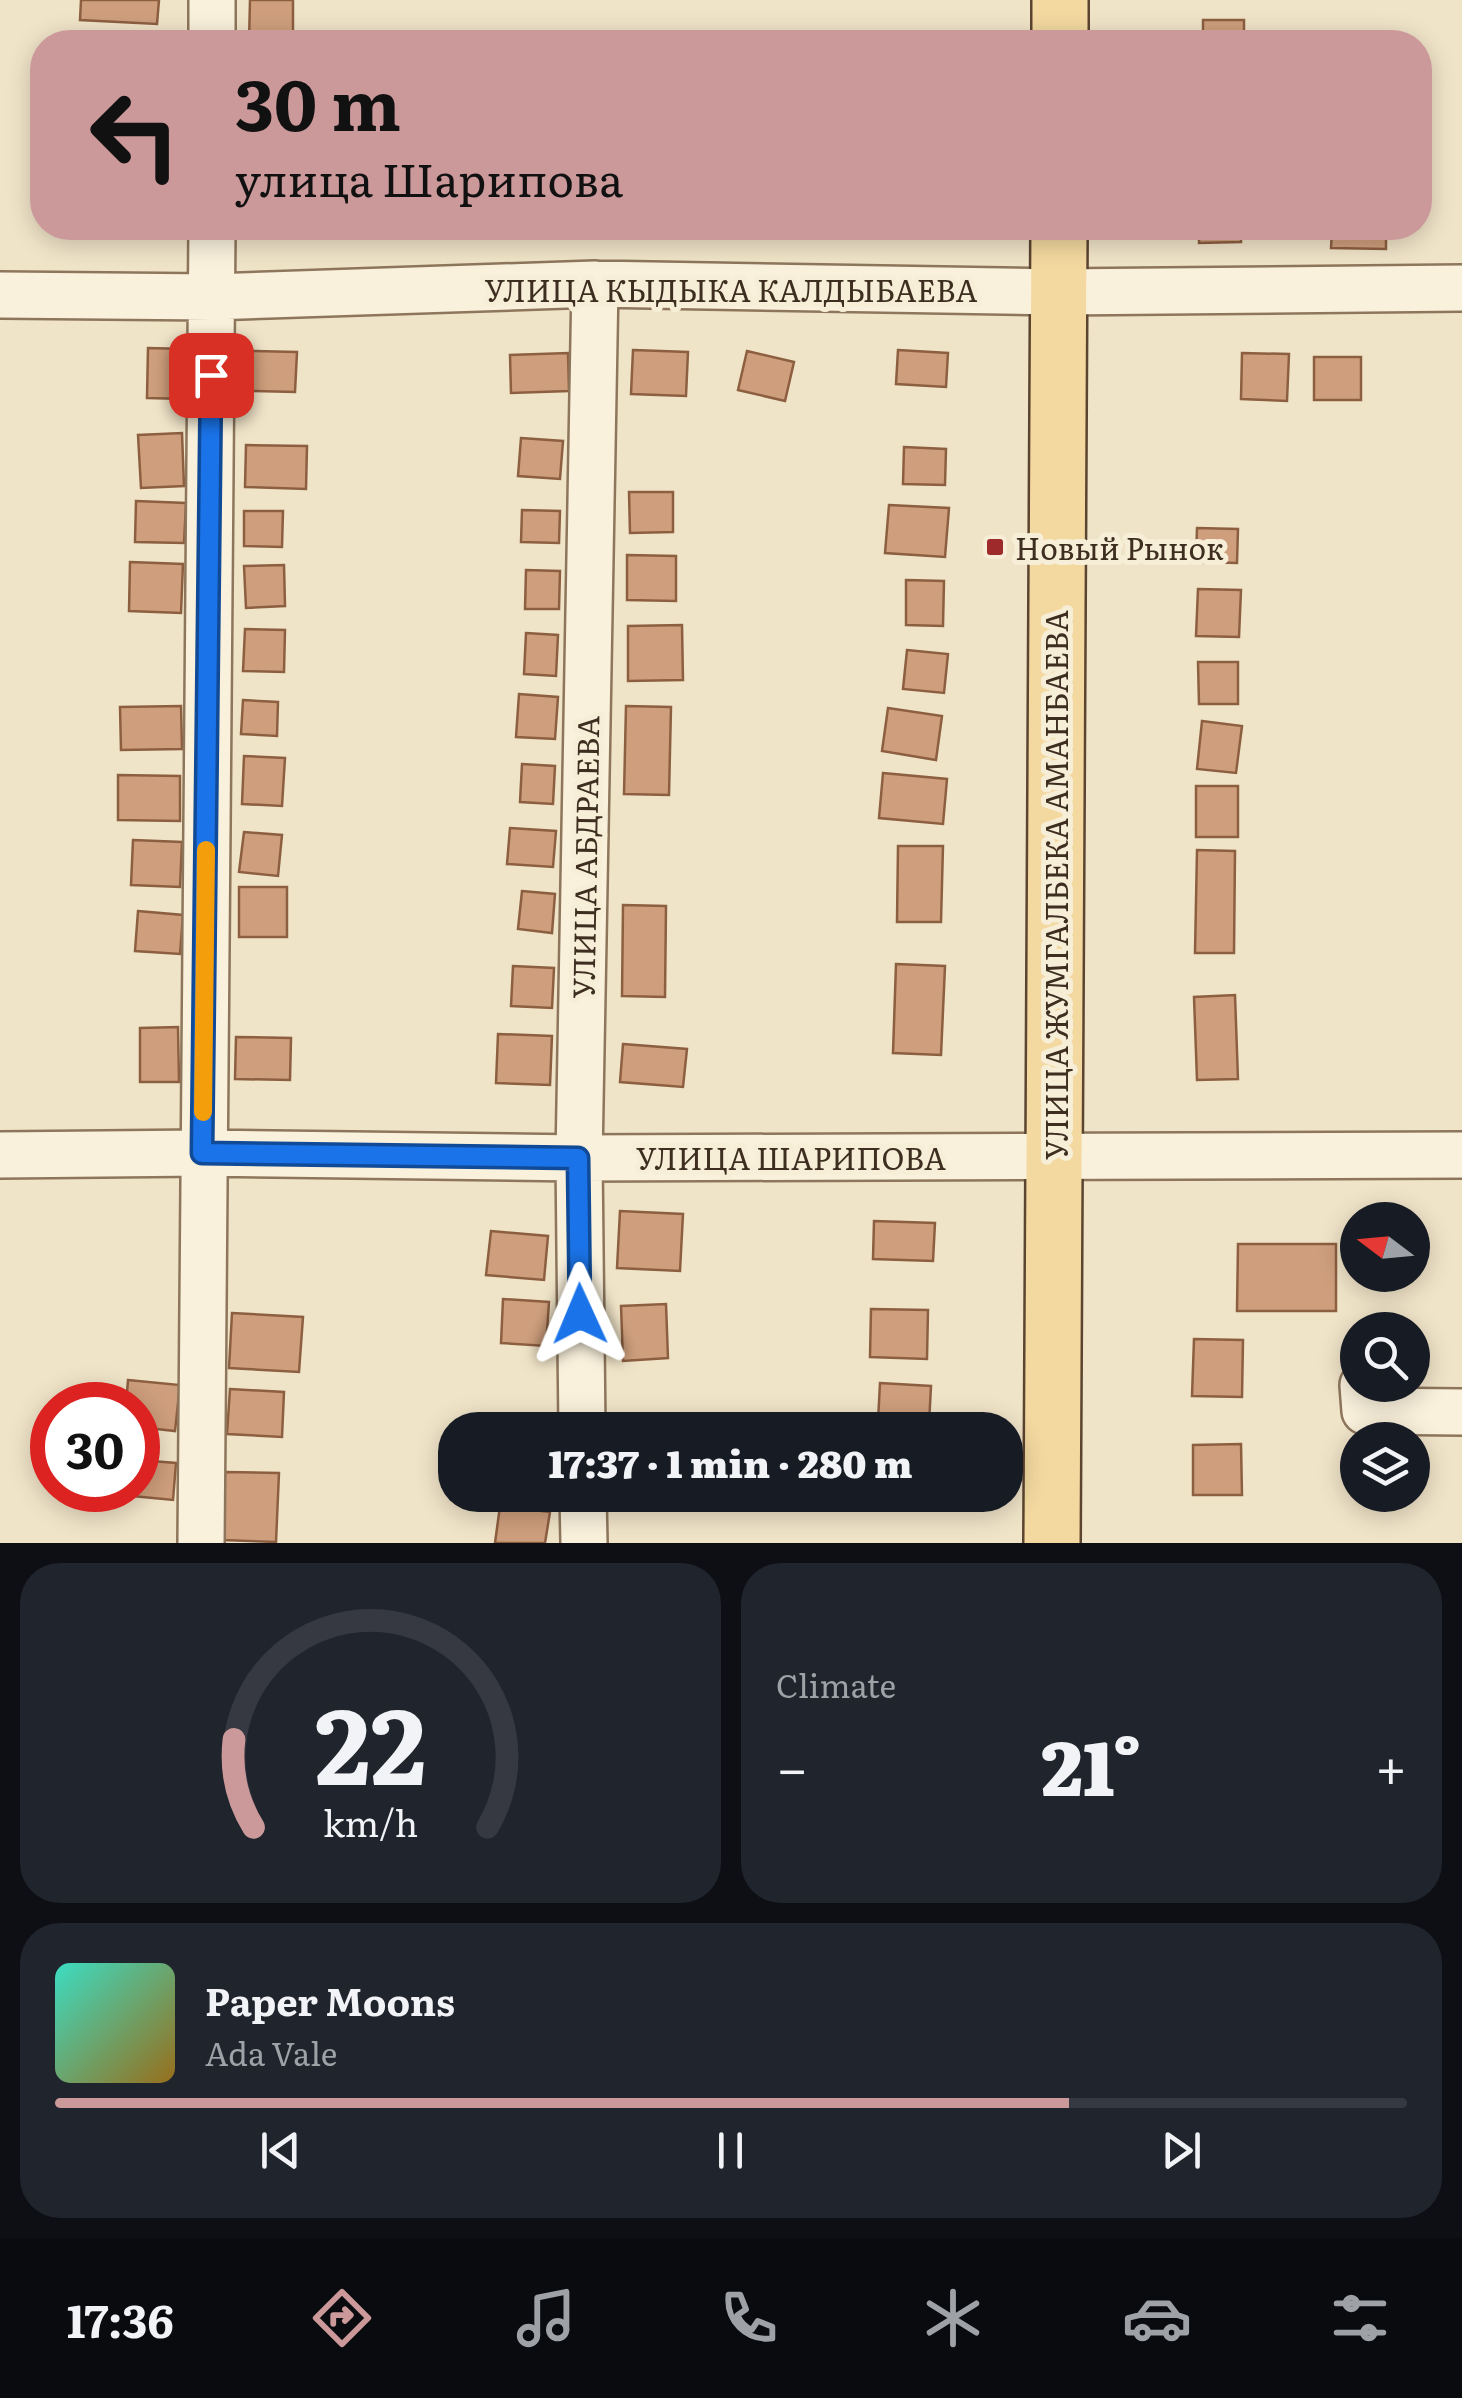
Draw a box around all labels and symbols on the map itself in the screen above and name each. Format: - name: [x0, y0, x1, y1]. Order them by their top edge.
- street label: УЛИЦА КЫДЫКА КАЛДЫБАЕВА: [484, 267, 978, 311]
- pin: [169, 333, 254, 418]
- place label: Новый Рынок: [1015, 525, 1224, 569]
- marker: Новый Рынок: [984, 536, 1006, 558]
- street label: УЛИЦА ЖУМГАЛБЕКА АМАНБАЕВА: [1033, 610, 1077, 1160]
- street label: УЛИЦА АБДРАЕВА: [560, 715, 608, 999]
- street label: УЛИЦА ШАРИПОВА: [636, 1135, 946, 1179]
- north arrow: [1340, 1202, 1430, 1292]
- position arrow: [528, 1262, 632, 1366]
- speed limit sign: 30: [30, 1382, 160, 1512]

